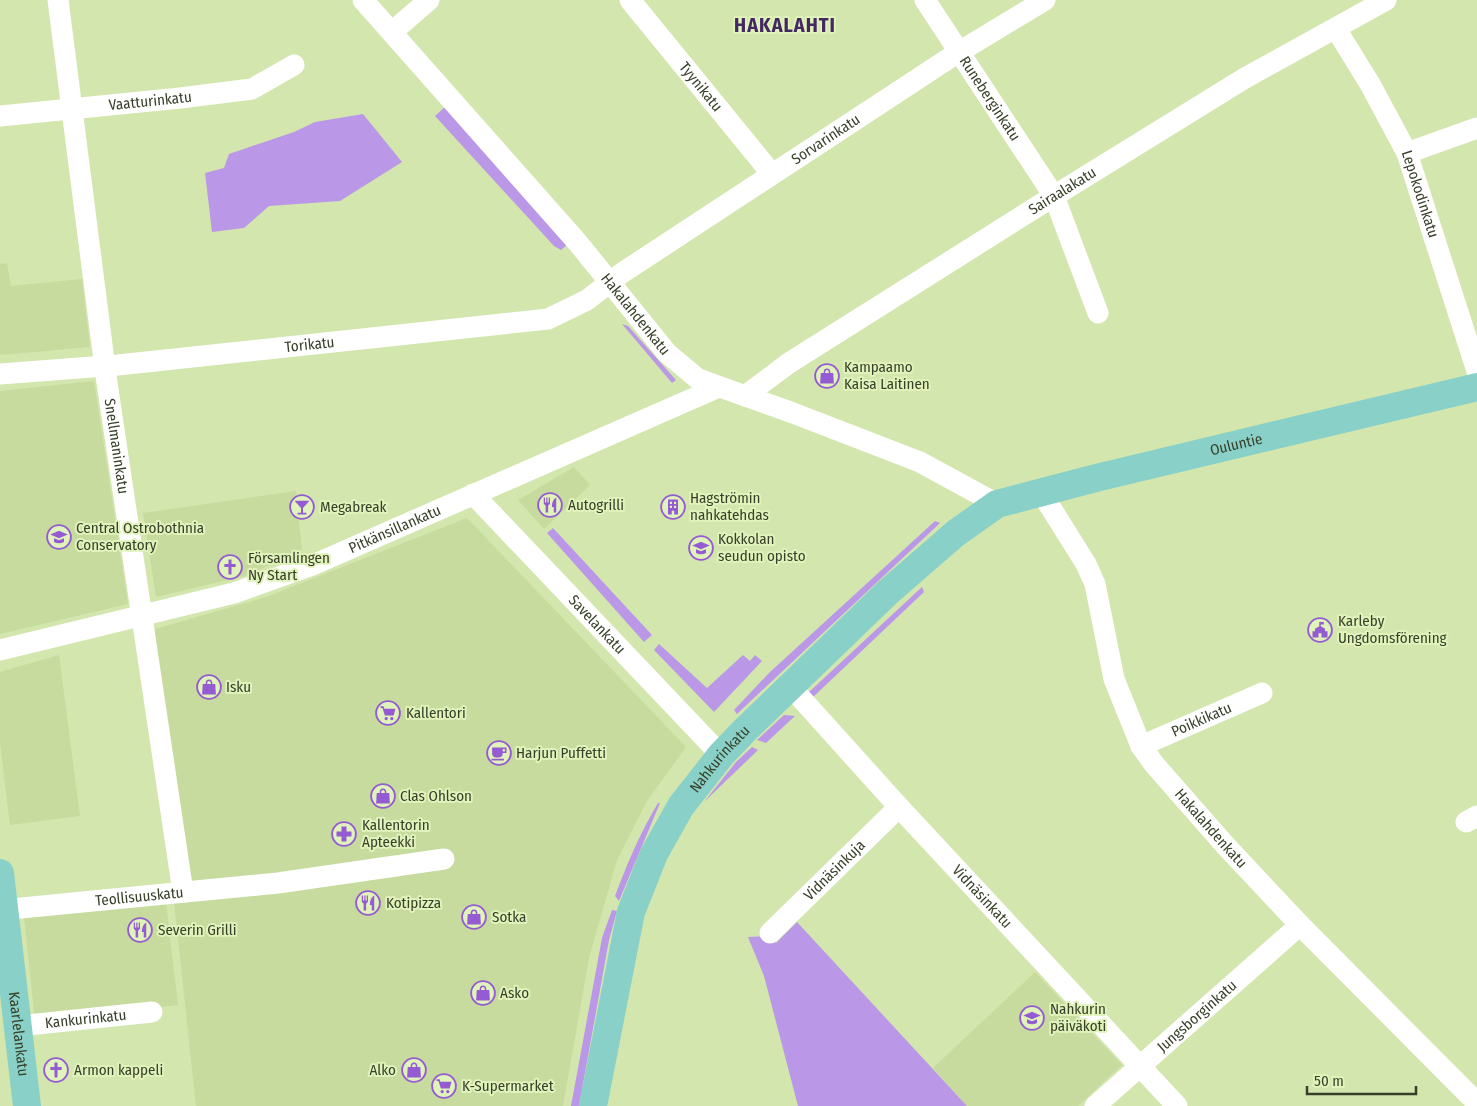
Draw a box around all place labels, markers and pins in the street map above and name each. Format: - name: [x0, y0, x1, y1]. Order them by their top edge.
- place label: Kampaamo Kaisa Laitinen: [844, 358, 930, 393]
- shop icon: Kampaamo Kaisa Laitinen: [814, 363, 840, 389]
- place label: Hagströmin nahkatehdas: [690, 489, 769, 524]
- restaurant icon: Autogrilli: [537, 492, 563, 518]
- bar icon: Megabreak: [289, 494, 315, 520]
- building icon: Hagströmin nahkatehdas: [660, 494, 686, 520]
- place label: Autogrilli: [568, 496, 624, 514]
- place label: Megabreak: [320, 498, 387, 516]
- place label: Central Ostrobothnia Conservatory: [76, 519, 204, 554]
- school or university icon: Central Ostrobothnia Conservatory: [46, 524, 72, 550]
- place label: Kokkolan seudun opisto: [718, 530, 806, 565]
- school or university icon: Kokkolan seudun opisto: [688, 535, 714, 561]
- place label: Församlingen Ny Start: [248, 549, 330, 584]
- church icon: Församlingen Ny Start: [217, 554, 243, 580]
- place label: Karleby Ungdomsförening: [1338, 612, 1447, 647]
- public building icon: Karleby Ungdomsförening: [1307, 617, 1333, 643]
- shop icon: Isku: [196, 674, 222, 700]
- place label: Isku: [226, 678, 251, 696]
- supermarket icon: Kallentori: [375, 700, 401, 726]
- place label: Kallentori: [406, 704, 466, 722]
- cafe icon: Harjun Puffetti: [486, 740, 512, 766]
- place label: Harjun Puffetti: [516, 744, 606, 762]
- shop icon: Clas Ohlson: [370, 783, 396, 809]
- place label: Clas Ohlson: [400, 787, 472, 805]
- place label: Kallentorin Apteekki: [362, 816, 430, 851]
- pharmacy icon: Kallentorin Apteekki: [331, 821, 357, 847]
- restaurant icon: Kotipizza: [355, 890, 381, 916]
- place label: Kotipizza: [386, 894, 441, 912]
- shop icon: Sotka: [461, 904, 487, 930]
- place label: Sotka: [492, 908, 526, 926]
- restaurant icon: Severin Grilli: [127, 917, 153, 943]
- place label: Severin Grilli: [158, 921, 237, 939]
- shop icon: Asko: [470, 980, 496, 1006]
- place label: Asko: [500, 984, 529, 1002]
- place label: Nahkurin päiväkoti: [1050, 1000, 1106, 1035]
- school or university icon: Nahkurin päiväkoti: [1019, 1005, 1045, 1031]
- church icon: Armon kappeli: [43, 1057, 69, 1083]
- shop icon: Alko: [401, 1057, 427, 1083]
- place label: Armon kappeli: [74, 1061, 163, 1079]
- place label: Alko: [369, 1061, 396, 1079]
- supermarket icon: K-Supermarket: [431, 1073, 457, 1099]
- place label: K-Supermarket: [462, 1077, 554, 1095]

